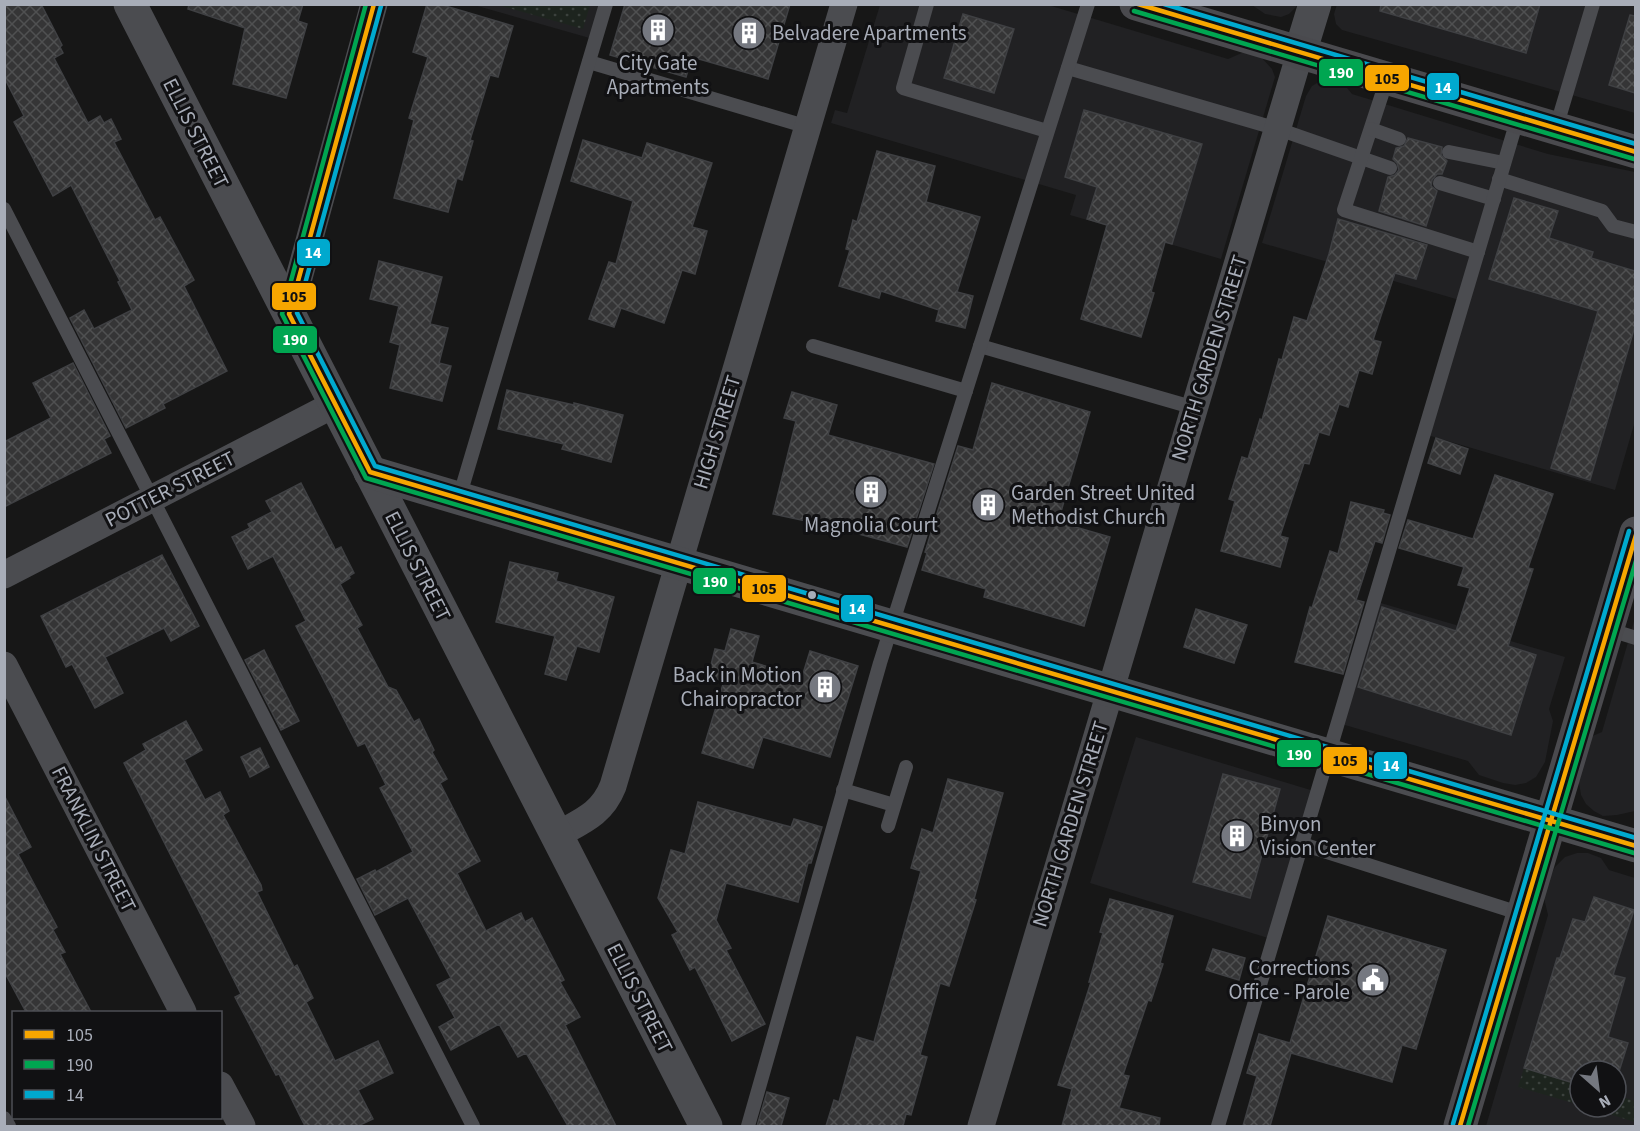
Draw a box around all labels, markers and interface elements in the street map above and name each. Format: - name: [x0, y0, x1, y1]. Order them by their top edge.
- building icon: City Gate Apartments: [640, 12, 676, 48]
- building icon: Belvadere Apartments: [731, 15, 767, 51]
- place label: Belvadere Apartments: [772, 18, 967, 48]
- place label: City Gate Apartments: [607, 48, 710, 102]
- line badge: 190: [1318, 58, 1364, 87]
- text: 190: [1328, 62, 1354, 84]
- line badge: 105: [1364, 64, 1410, 92]
- text: 105: [1374, 68, 1400, 90]
- line badge: 14: [1426, 72, 1460, 101]
- street label: ELLIS STREET: [155, 73, 237, 193]
- text: 14: [1435, 77, 1452, 99]
- line badge: 14: [296, 238, 331, 267]
- text: 14: [305, 242, 322, 264]
- street label: NORTH GARDEN STREET: [1163, 251, 1255, 465]
- line badge: 105: [271, 282, 317, 311]
- text: 105: [281, 286, 307, 308]
- line badge: 190: [272, 325, 318, 354]
- text: 190: [282, 329, 308, 351]
- street label: HIGH STREET: [685, 371, 749, 493]
- street label: POTTER STREET: [100, 443, 240, 535]
- building icon: Magnolia Court: [853, 474, 889, 510]
- place label: Garden Street United Methodist Church: [1011, 478, 1195, 532]
- building icon: Garden Street United Methodist Church: [970, 487, 1006, 523]
- street label: ELLIS STREET: [377, 506, 459, 626]
- place label: Magnolia Court: [804, 510, 938, 540]
- line badge: 190: [692, 567, 737, 595]
- text: 190: [702, 571, 728, 593]
- line badge: 105: [741, 574, 787, 603]
- text: 105: [751, 578, 777, 600]
- unlabelled marker: [806, 589, 818, 601]
- line badge: 14: [840, 594, 874, 623]
- text: 14: [849, 598, 866, 620]
- place label: Back in Motion Chairopractor: [673, 660, 803, 714]
- building icon: Back in Motion Chairopractor: [807, 669, 843, 705]
- street label: NORTH GARDEN STREET: [1024, 717, 1116, 931]
- line badge: 190: [1276, 739, 1322, 768]
- text: 190: [1286, 744, 1312, 766]
- line badge: 105: [1322, 746, 1368, 775]
- text: 105: [1332, 750, 1358, 772]
- line badge: 14: [1373, 751, 1408, 780]
- text: 14: [1383, 755, 1400, 777]
- street label: FRANKLIN STREET: [44, 761, 144, 917]
- place label: Binyon Vision Center: [1260, 809, 1376, 863]
- building icon: Binyon Vision Center: [1219, 818, 1255, 854]
- street label: ELLIS STREET: [599, 938, 681, 1058]
- place label: Corrections Office - Parole: [1228, 953, 1350, 1007]
- public building icon: Corrections Office - Parole: [1355, 962, 1391, 998]
- legend: [12, 1011, 222, 1119]
- text: 105: [66, 1023, 93, 1048]
- text: 190: [66, 1053, 93, 1078]
- north arrow: [1568, 1059, 1628, 1119]
- text: 14: [66, 1083, 84, 1108]
- text: N: [1595, 1089, 1614, 1114]

